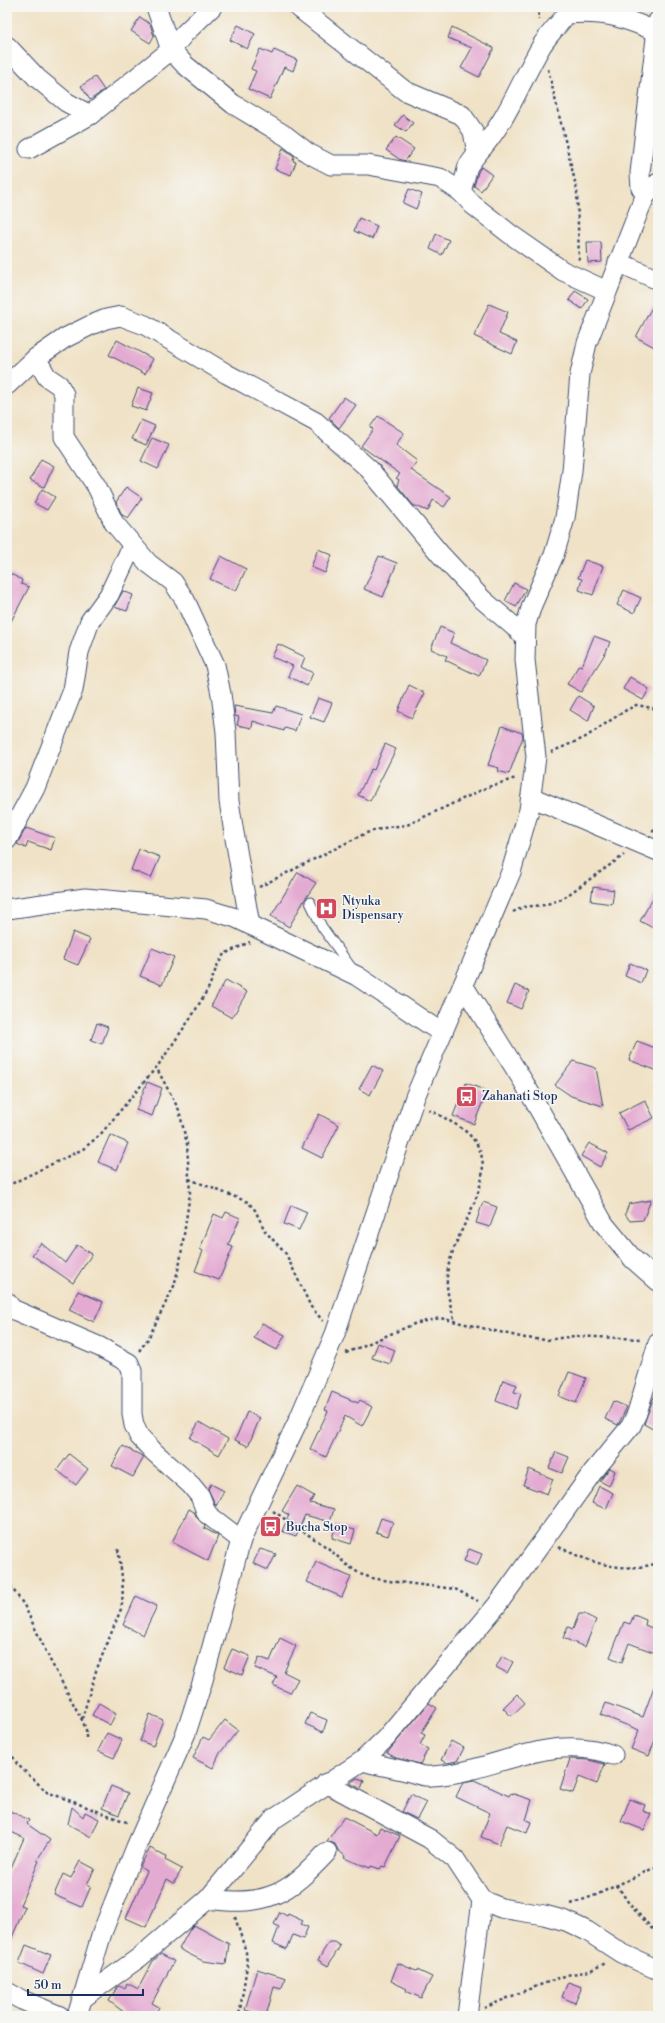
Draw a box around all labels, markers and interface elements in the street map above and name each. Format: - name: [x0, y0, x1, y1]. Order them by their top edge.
- place label: Ntyuka Dispensary: [342, 894, 404, 923]
- hospital icon: Ntyuka Dispensary: [314, 895, 340, 921]
- bus stop icon: Zahanati Stop: [453, 1083, 479, 1109]
- place label: Zahanati Stop: [482, 1089, 558, 1104]
- bus stop icon: Bucha Stop: [257, 1514, 283, 1540]
- place label: Bucha Stop: [285, 1520, 348, 1535]
- scale bar: [28, 1971, 143, 1997]
- text: 50 m: [34, 1978, 62, 1993]

